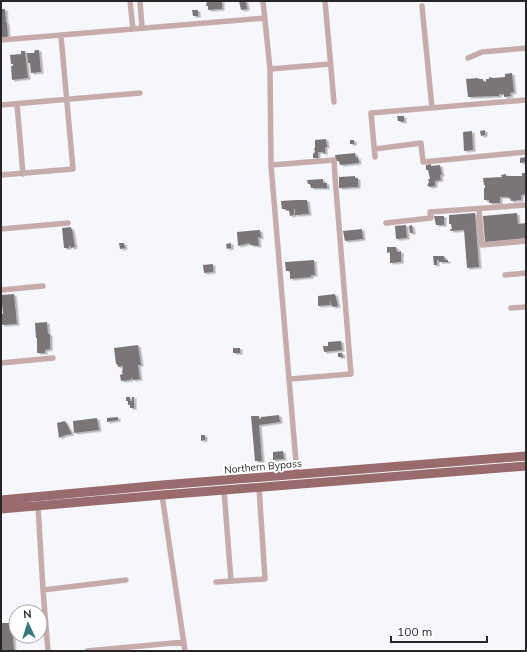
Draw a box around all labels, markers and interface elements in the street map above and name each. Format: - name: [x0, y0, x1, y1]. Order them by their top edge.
- street label: Northern Bypass: [224, 457, 302, 476]
- north arrow: [8, 604, 48, 644]
- text: N: [23, 607, 32, 621]
- scale bar: [391, 618, 487, 644]
- text: 100 m: [397, 624, 432, 639]

